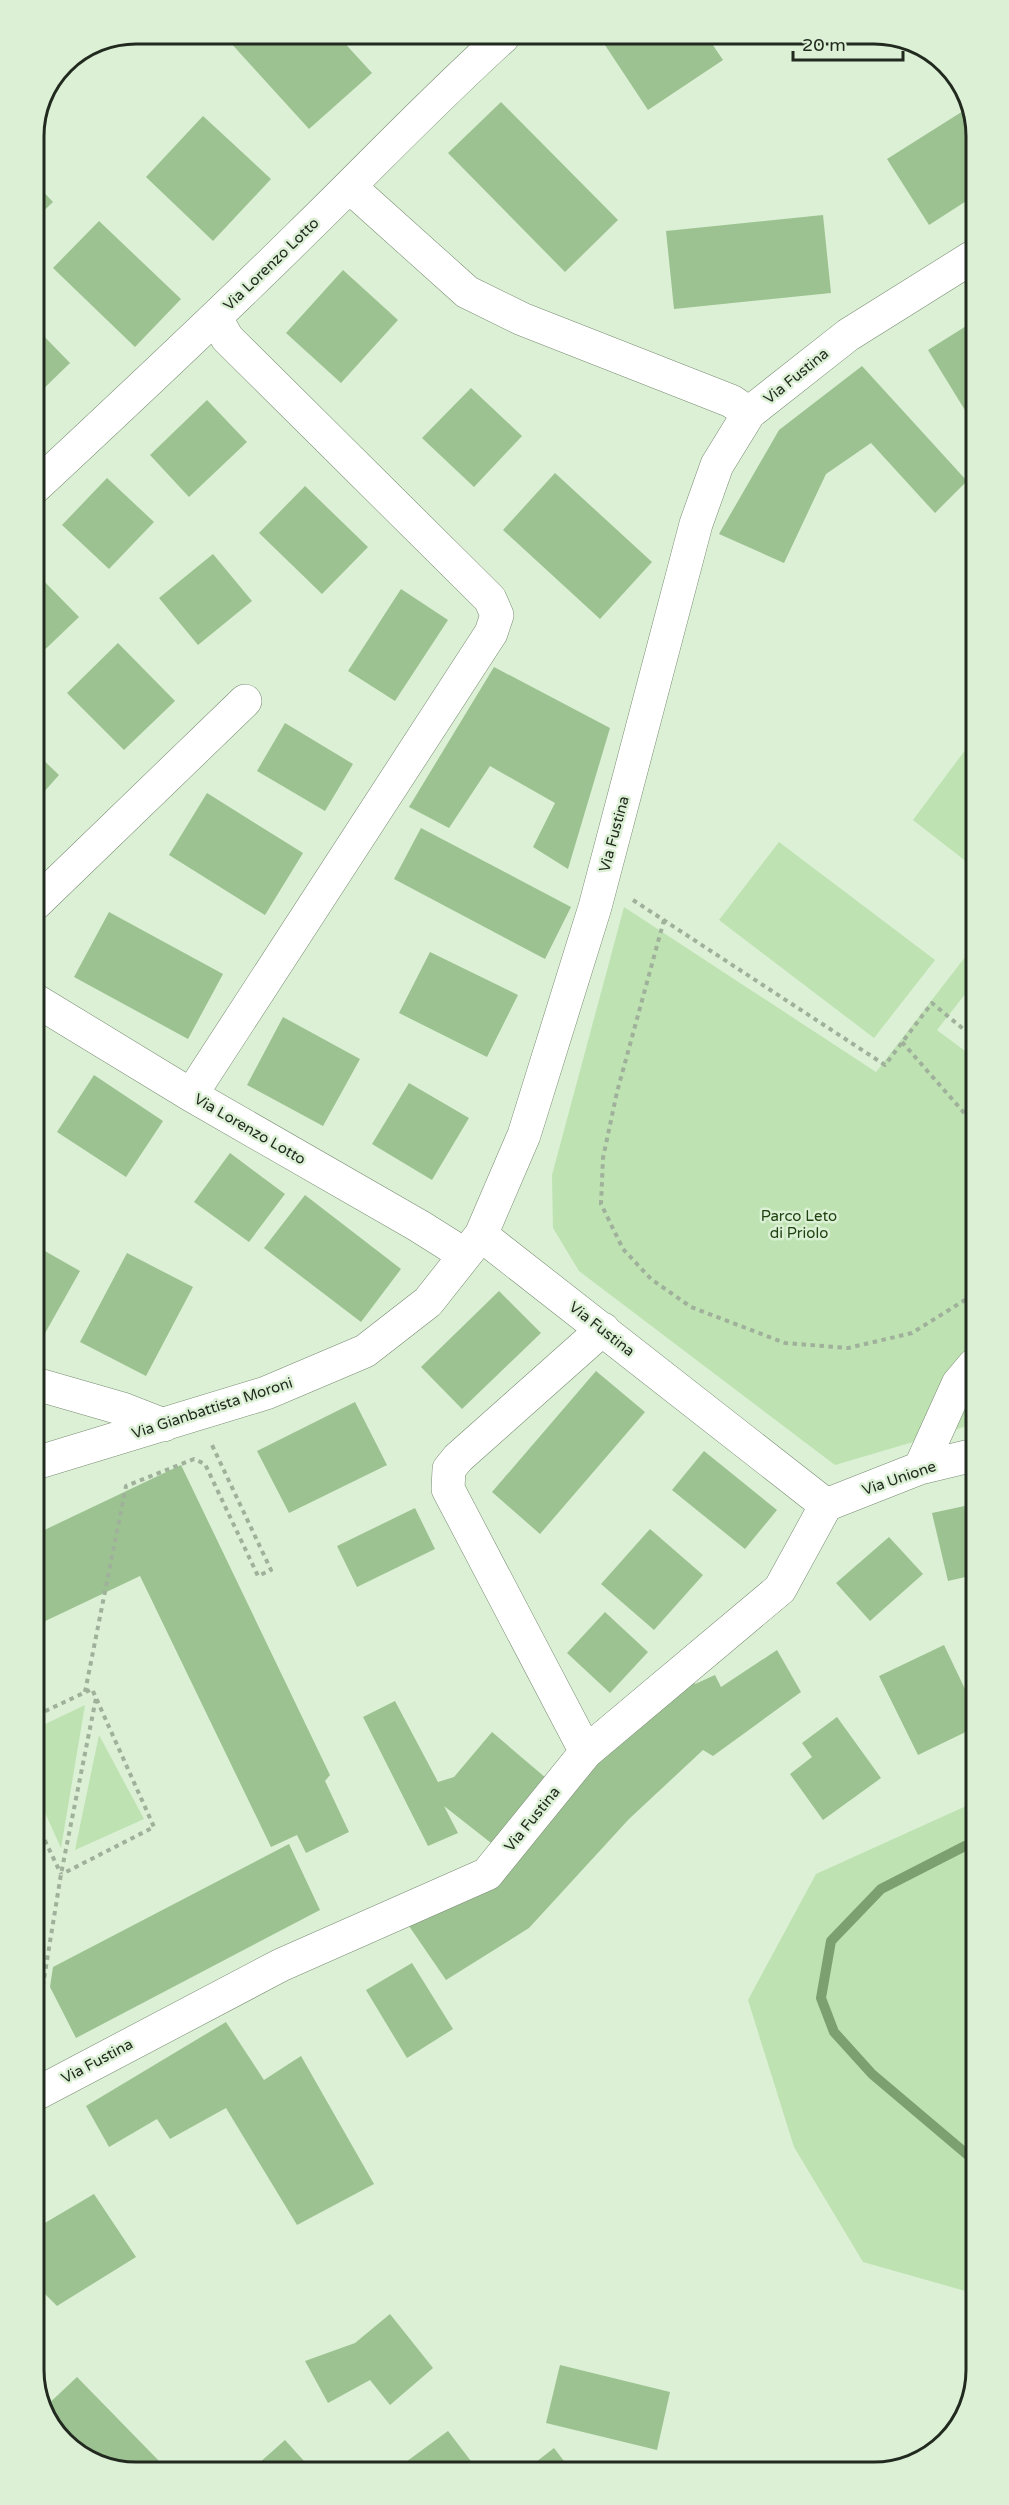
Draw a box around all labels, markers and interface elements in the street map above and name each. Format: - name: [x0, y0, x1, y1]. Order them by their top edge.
- scale bar: [793, 24, 902, 62]
- text: 20 m: [802, 34, 846, 56]
- street label: Via Lorenzo Lotto: [219, 214, 323, 314]
- street label: Via Fustina: [760, 344, 832, 408]
- street label: Via Fustina: [595, 794, 633, 874]
- street label: Via Lorenzo Lotto: [191, 1090, 309, 1168]
- park label: Parco Leto di Priolo: [761, 1207, 837, 1242]
- street label: Via Fustina: [566, 1298, 638, 1360]
- street label: Via Gianbattista Moroni: [129, 1373, 295, 1443]
- street label: Via Unione: [860, 1457, 938, 1499]
- street label: Via Fustina: [500, 1783, 564, 1855]
- street label: Via Fustina: [58, 2035, 136, 2087]

